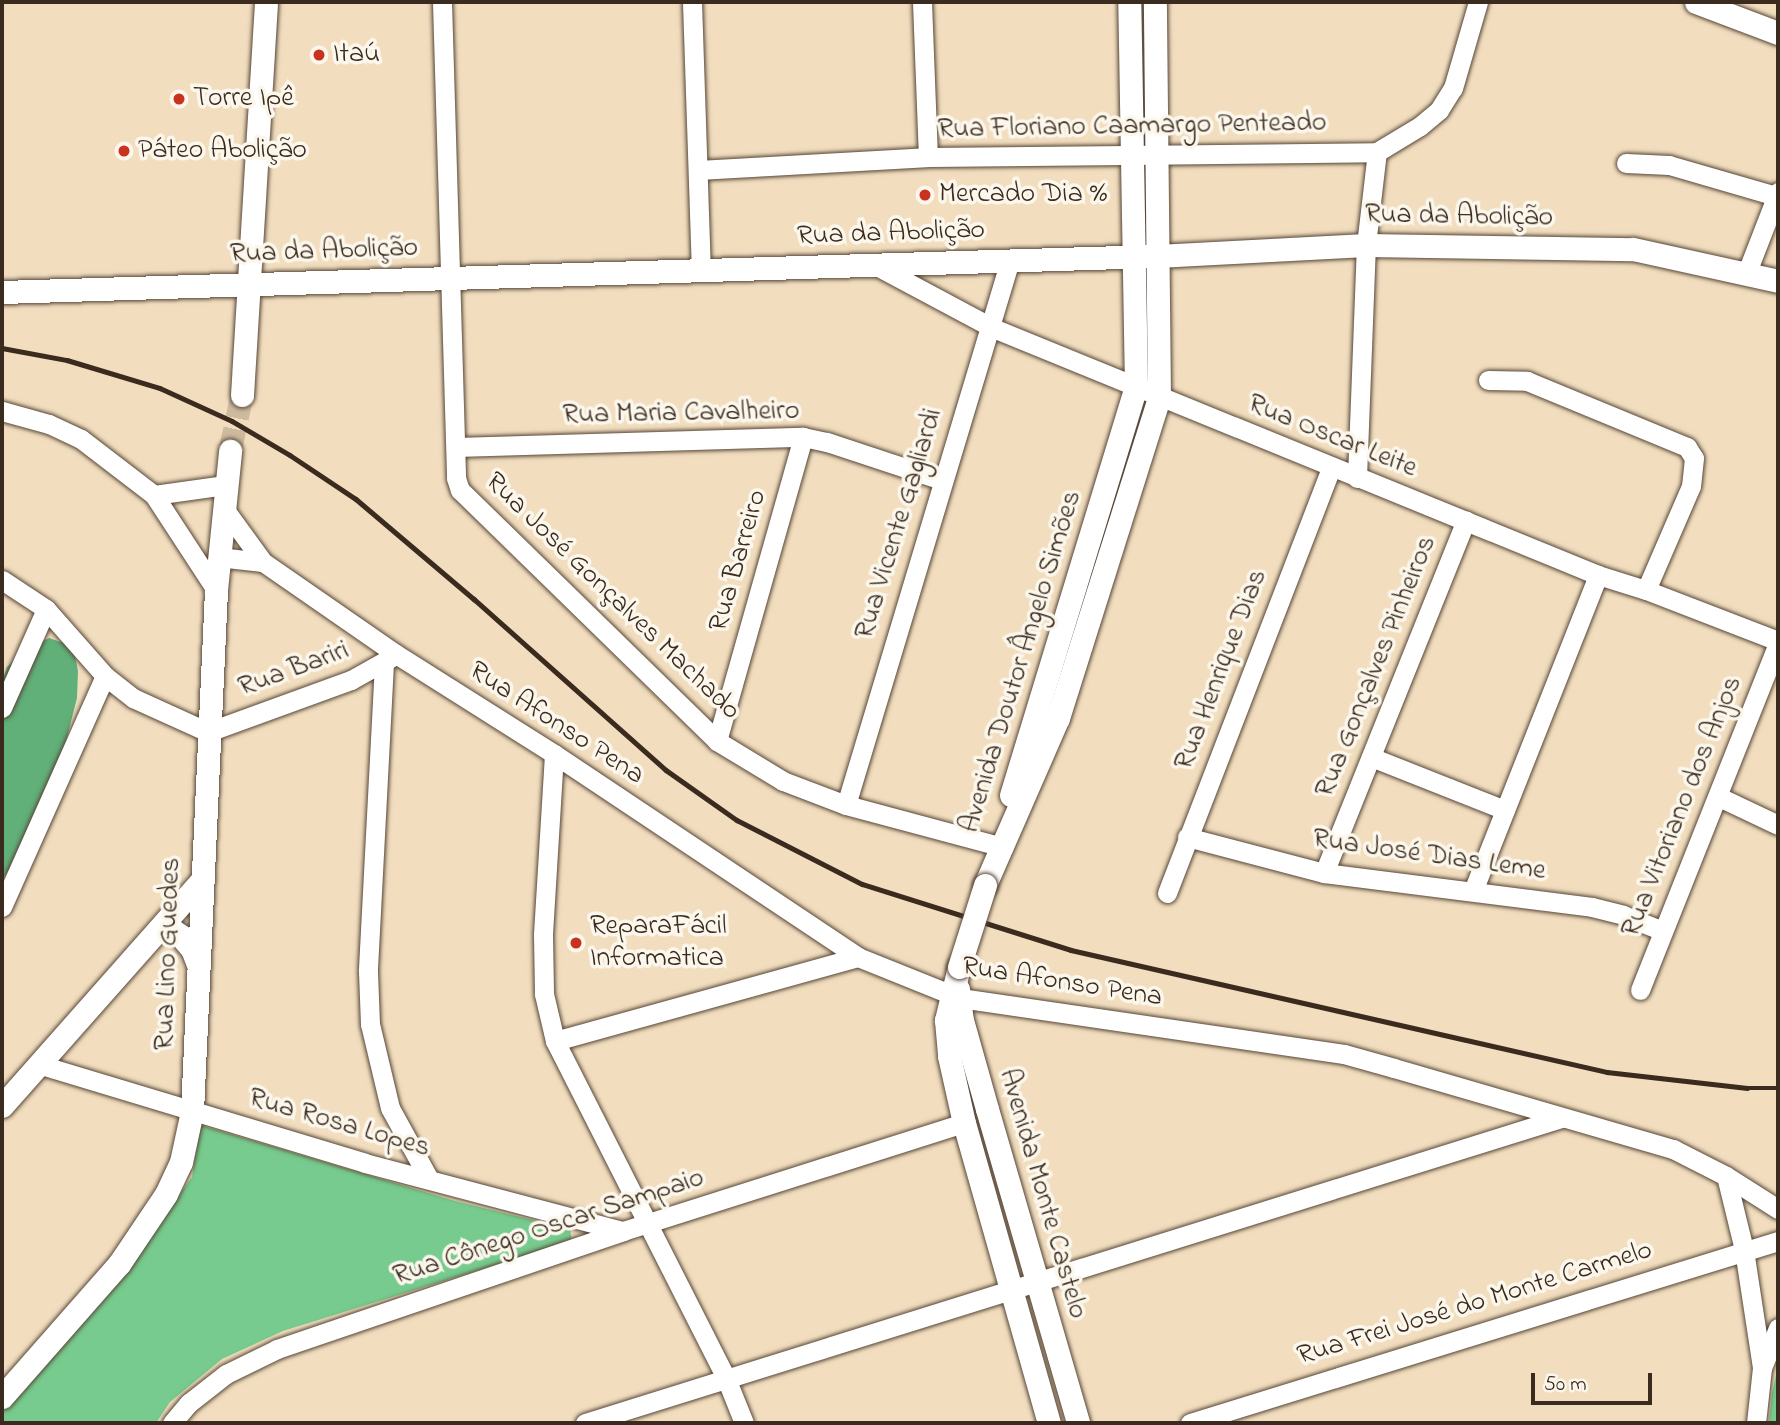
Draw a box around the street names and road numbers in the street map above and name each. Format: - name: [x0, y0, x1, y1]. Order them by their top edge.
- street label: Rua Floriano Caamargo Penteado: [937, 107, 1327, 147]
- street label: Rua da Abolição: [1365, 199, 1553, 235]
- street label: Rua da Abolição: [796, 214, 986, 254]
- street label: Rua da Abolição: [229, 232, 419, 272]
- street label: Rua Oscar Leite: [1243, 388, 1421, 486]
- street label: Rua Maria Cavalheiro: [562, 395, 800, 433]
- street label: Rua Vicente Gagliardi: [849, 405, 951, 643]
- street label: Rua José Gonçalves Machado: [477, 466, 747, 728]
- street label: Rua Barreiro: [703, 486, 775, 636]
- street label: Avenida Doutor Ângelo Simões: [954, 487, 1090, 837]
- street label: Rua Gonçalves Pinheiros: [1309, 531, 1445, 803]
- street label: Rua Henrique Dias: [1168, 565, 1276, 775]
- street label: Rua Bariri: [234, 635, 354, 705]
- street label: Rua Afonso Pena: [462, 655, 650, 793]
- street label: Rua Vitoriano dos Anjos: [1615, 672, 1751, 942]
- street label: Rua José Dias Leme: [1310, 823, 1548, 889]
- street label: Rua Lino Guedes: [149, 857, 189, 1051]
- street label: Rua Afonso Pena: [959, 951, 1165, 1015]
- street label: Avenida Monte Castelo: [990, 1065, 1094, 1323]
- street label: Rua Rosa Lopes: [245, 1082, 433, 1166]
- street label: Rua Cônego Oscar Sampaio: [389, 1162, 709, 1294]
- street label: Rua Frei José do Monte Carmelo: [1294, 1234, 1656, 1374]

